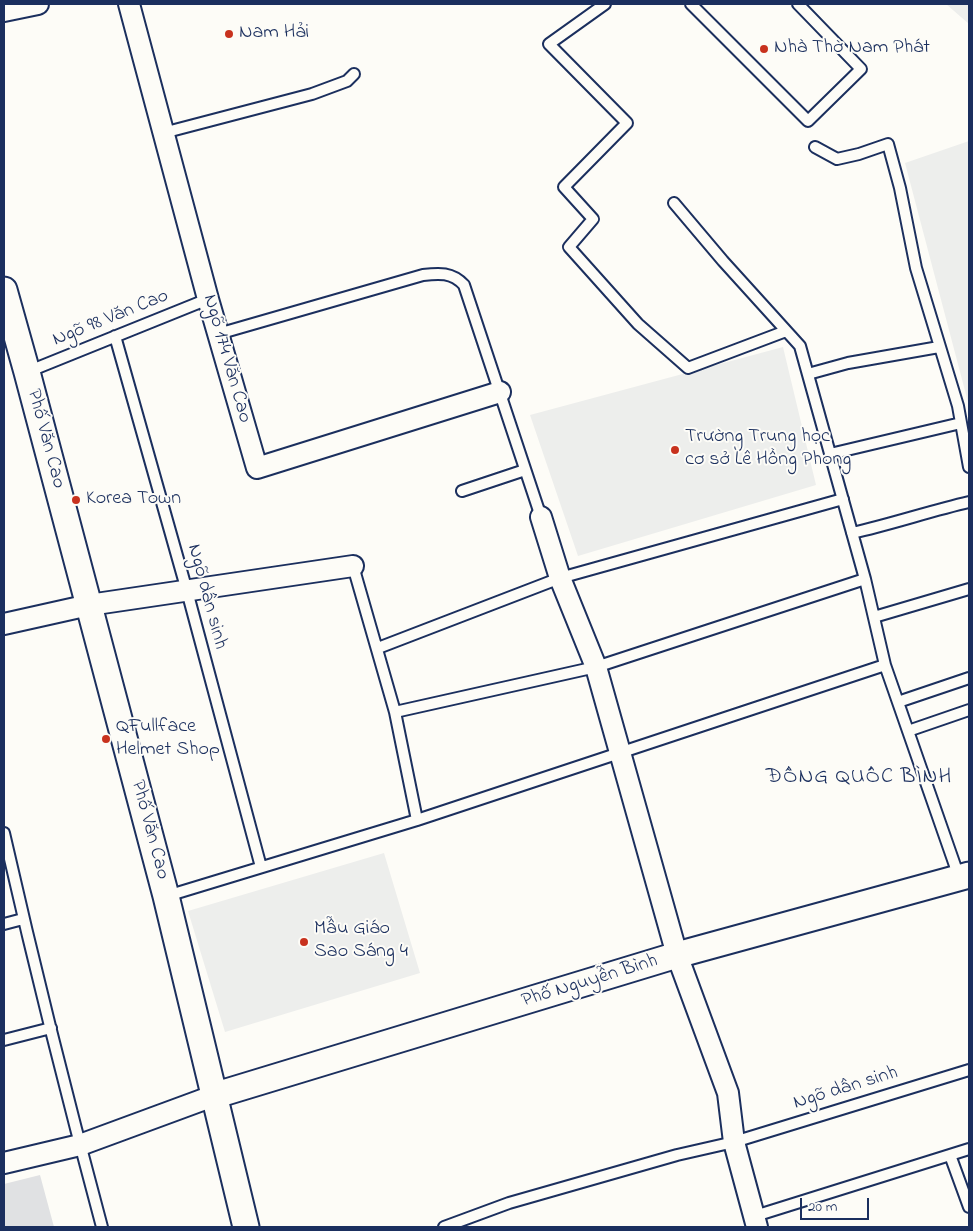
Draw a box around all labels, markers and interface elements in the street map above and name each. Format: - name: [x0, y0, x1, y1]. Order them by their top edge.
- place label: Nam Hải: [239, 22, 309, 46]
- marker: Nam Hải: [223, 28, 235, 40]
- place label: Nhà Thờ Nam Phát: [774, 37, 930, 61]
- marker: Nhà Thờ Nam Phát: [758, 43, 770, 55]
- street label: Ngõ 98 Văn Cao: [49, 285, 173, 353]
- street label: Ngõ 174 Văn Cao: [196, 292, 256, 426]
- street label: Phố Văn Cao: [20, 387, 70, 491]
- place label: Trường Trung học cơ sở Lê Hồng Phong: [685, 426, 851, 473]
- marker: Trường Trung học cơ sở Lê Hồng Phong: [669, 444, 681, 456]
- place label: Korea Town: [86, 488, 181, 512]
- marker: Korea Town: [70, 494, 82, 506]
- street label: Ngõ dân sinh: [180, 542, 232, 652]
- place label: QFullface Helmet Shop: [116, 716, 220, 763]
- marker: QFullface Helmet Shop: [100, 733, 112, 745]
- district label: ĐỒNG QUỐC BÌNH: [764, 765, 954, 791]
- street label: Phố Văn Cao: [124, 778, 174, 882]
- place label: Mẫu Giáo Sao Sáng 4: [314, 918, 408, 965]
- marker: Mẫu Giáo Sao Sáng 4: [298, 936, 310, 948]
- street label: Phố Nguyễn Bình: [519, 950, 661, 1014]
- street label: Ngõ dân sinh: [791, 1062, 901, 1116]
- scale bar: [803, 1188, 872, 1220]
- text: 20 m: [808, 1196, 837, 1218]

